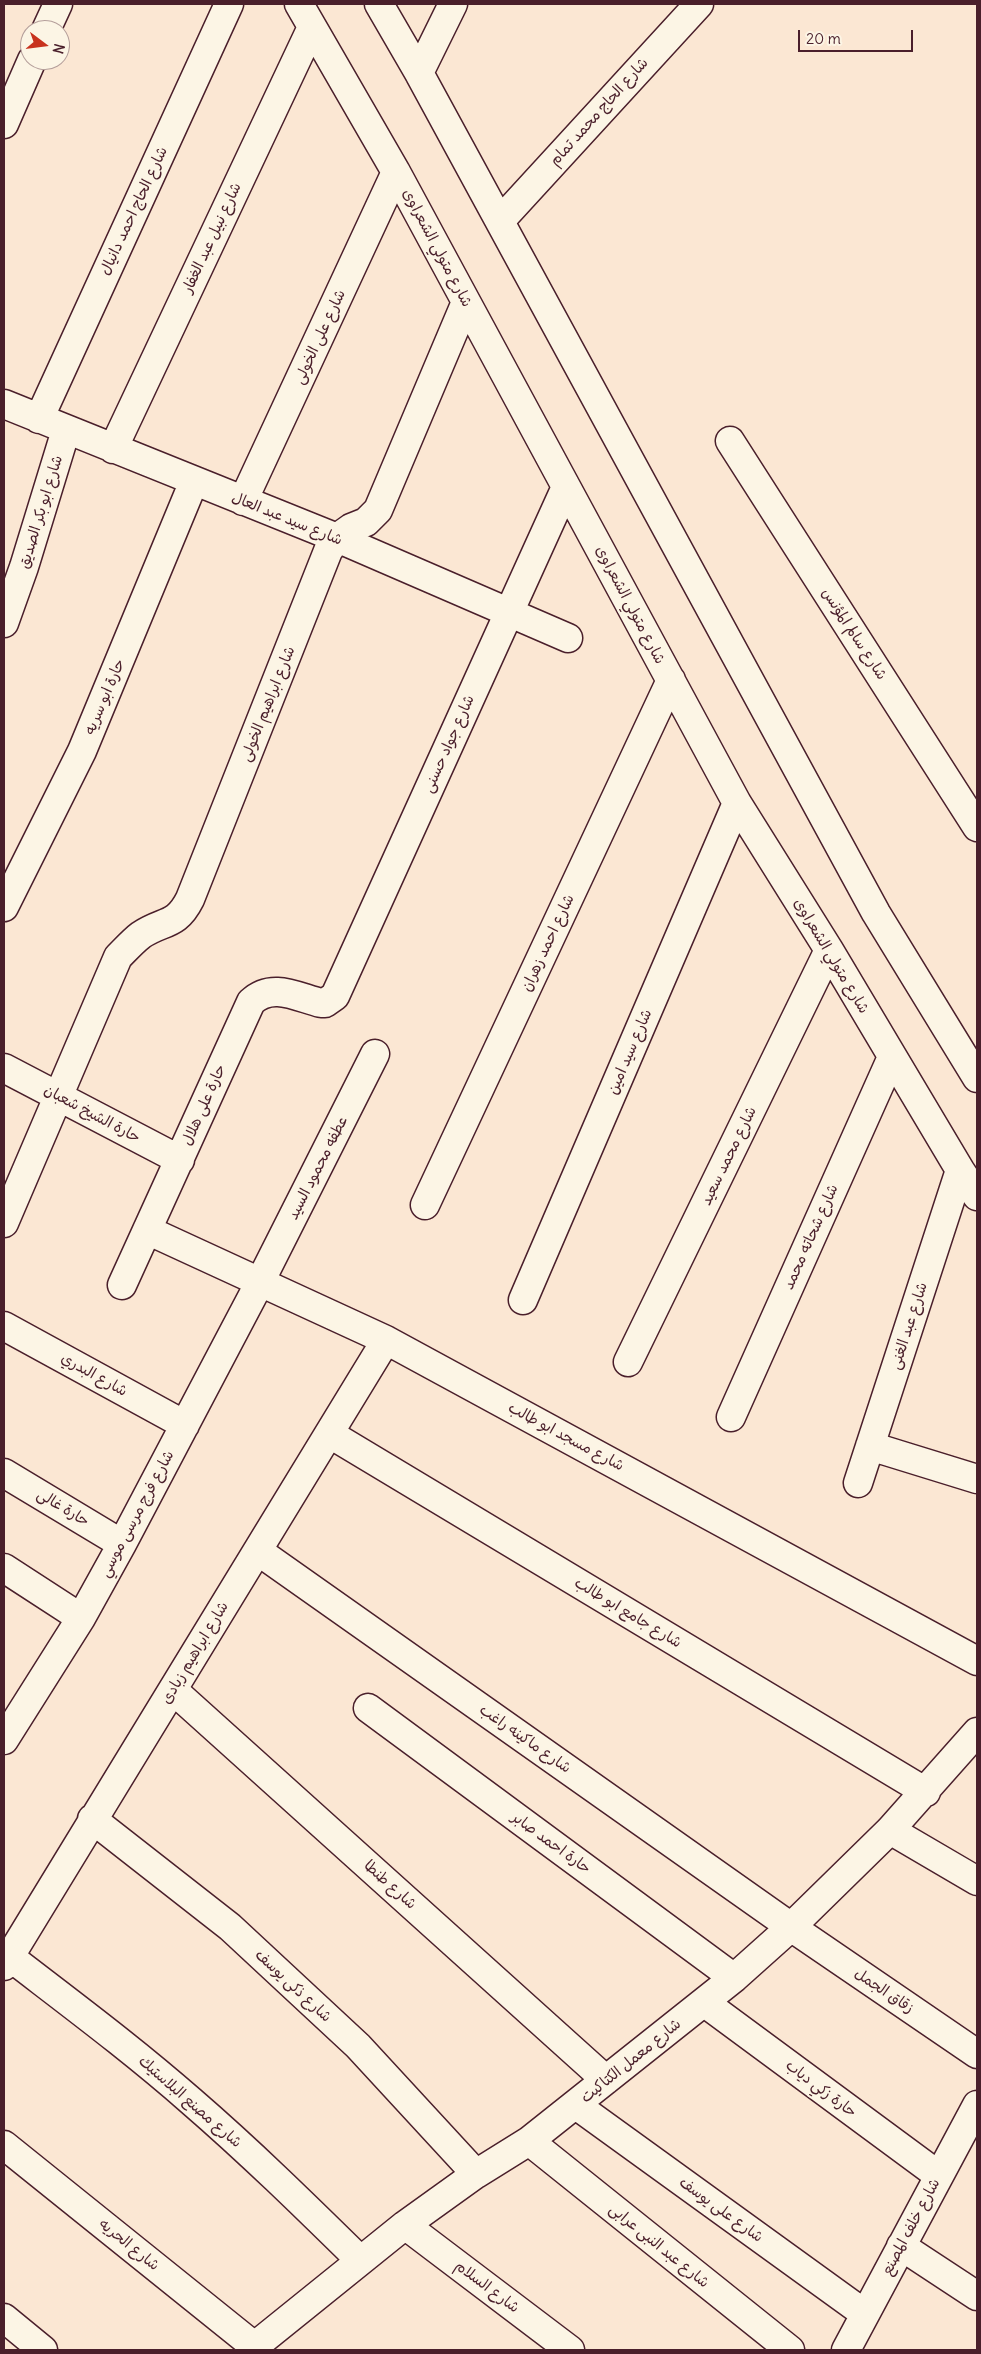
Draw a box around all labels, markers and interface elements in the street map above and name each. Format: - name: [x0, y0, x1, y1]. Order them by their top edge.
- north arrow: [20, 20, 70, 70]
- scale bar: [801, 20, 916, 52]
- text: 20 m: [806, 29, 841, 48]
- text: N: [49, 42, 68, 56]
- street label: شارع الحاج محمد تمام: [546, 54, 652, 170]
- street label: شارع الحاج احمد دانيال: [96, 144, 172, 278]
- street label: شارع نبيل عبد الغفار: [179, 180, 245, 296]
- street label: شارع متولي الشعراوى: [398, 186, 476, 310]
- street label: شارع على الخولى: [290, 287, 350, 387]
- street label: شارع ابو بكر الصديق: [15, 453, 67, 571]
- street label: شارع سيد عبد العال: [229, 489, 345, 549]
- street label: شارع متولي الشعراوى: [591, 543, 669, 667]
- street label: شارع سالم المؤنس: [818, 585, 890, 683]
- street label: شارع ابراهيم الخولى: [237, 644, 299, 764]
- street label: حارة ابو سريه: [81, 656, 129, 738]
- street label: شارع جواد حسنى: [419, 692, 479, 796]
- street label: شارع احمد زهران: [518, 891, 578, 995]
- street label: شارع متولي الشعراوى: [789, 895, 873, 1017]
- street label: شارع سيد امين: [604, 1007, 656, 1097]
- street label: حارة على هلال: [178, 1062, 230, 1148]
- street label: حارة الشيخ شعبان: [41, 1081, 143, 1147]
- street label: شارع محمد سعيد: [697, 1104, 761, 1208]
- street label: عطفه محمود السيد: [284, 1113, 352, 1223]
- street label: شارع شحاته محمد: [780, 1181, 842, 1293]
- street label: شارع عبد الغنى: [886, 1280, 932, 1372]
- street label: شارع البدري: [58, 1349, 130, 1401]
- street label: شارع مسجد ابو طالب: [505, 1399, 627, 1475]
- street label: شارع فرج مرسى موسي: [96, 1448, 178, 1580]
- street label: حارة غالى: [34, 1485, 92, 1531]
- street label: شارع جامع ابو طالب: [571, 1574, 685, 1652]
- street label: شارع ابراهيم زبادى: [157, 1599, 233, 1707]
- street label: شارع ماكينه راغب: [476, 1701, 574, 1777]
- street label: حارة احمد صابر: [508, 1808, 594, 1878]
- street label: شارع طنطا: [360, 1857, 420, 1913]
- street label: شارع ذكى يوسف: [251, 1946, 335, 2026]
- street label: زقاق الجمل: [851, 1965, 917, 2017]
- street label: شارع معمل الكتاكيت: [577, 2015, 685, 2107]
- street label: شارع مصنع البلاستيك: [135, 2052, 245, 2152]
- street label: حارة زكي دياب: [782, 2056, 860, 2122]
- street label: شارع على يوسف: [676, 2174, 766, 2246]
- street label: شارع خلف المصنع: [878, 2176, 944, 2278]
- street label: شارع عبد النبى عرابى: [605, 2200, 713, 2292]
- street label: شارع الحريه: [95, 2215, 163, 2275]
- street label: شارع السلام: [451, 2257, 523, 2317]

